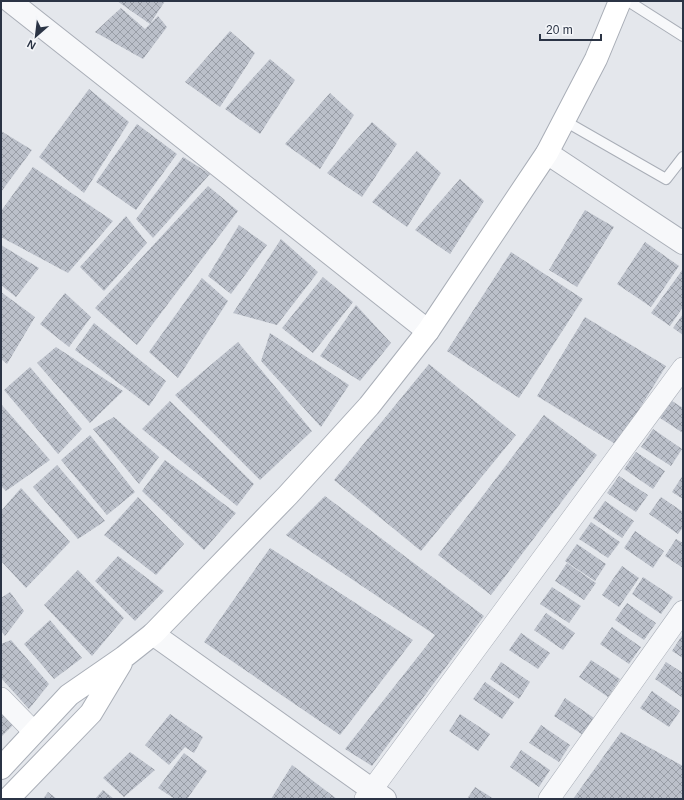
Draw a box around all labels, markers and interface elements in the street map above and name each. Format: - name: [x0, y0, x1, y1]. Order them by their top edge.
- north arrow: [16, 16, 56, 56]
- scale bar: [540, 16, 601, 42]
- text: 20 m: [546, 23, 573, 37]
- text: N: [25, 38, 38, 52]

